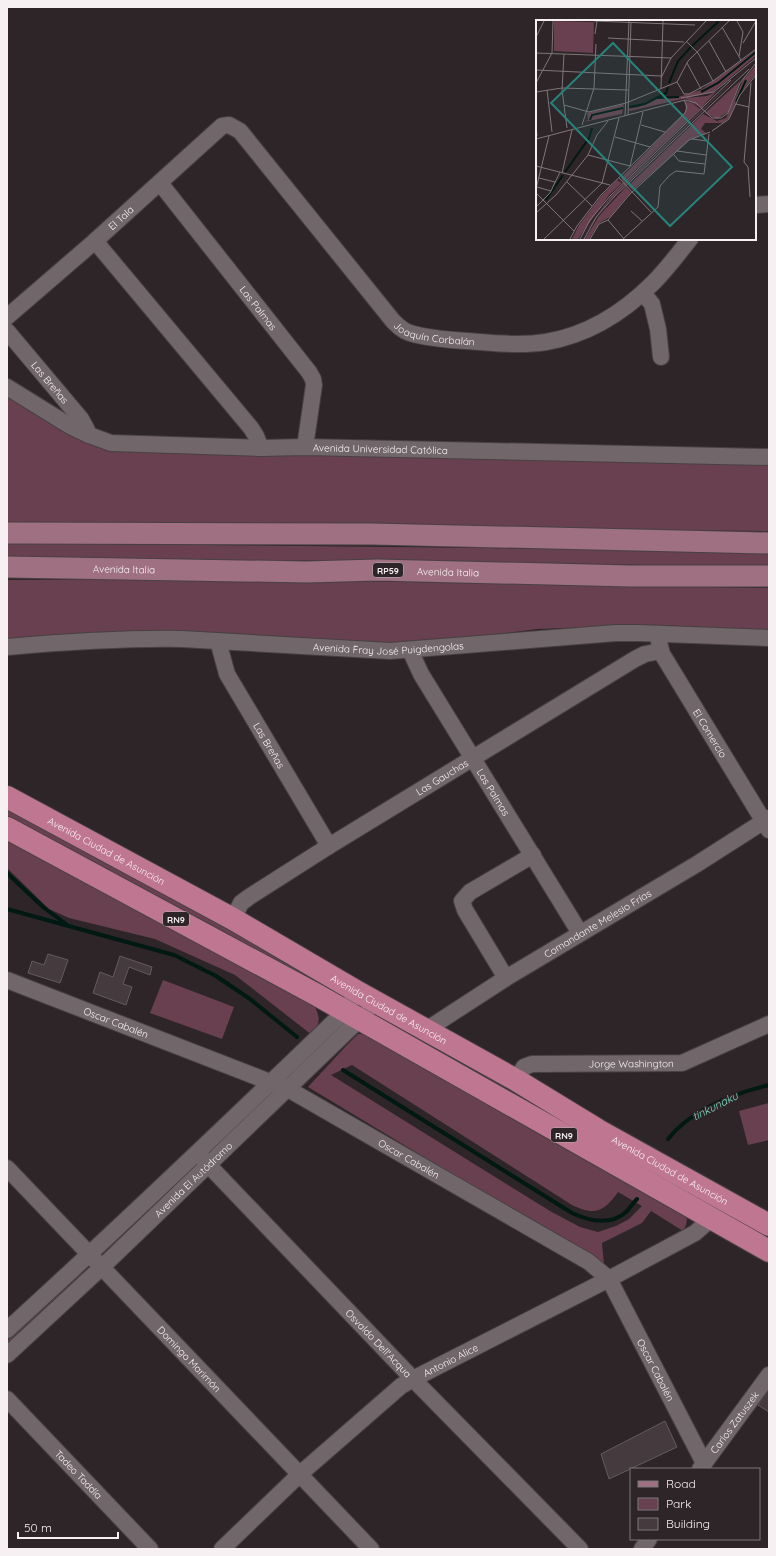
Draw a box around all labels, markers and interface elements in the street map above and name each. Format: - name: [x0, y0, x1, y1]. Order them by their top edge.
- inset map: [536, 20, 756, 240]
- street label: El Tala: [105, 203, 136, 233]
- street label: Las Palmas: [237, 283, 280, 333]
- street label: Joaquín Corbalán: [391, 319, 475, 348]
- street label: Las Breñas: [29, 359, 72, 406]
- street label: Avenida Universidad Católica: [313, 441, 448, 457]
- street label: Avenida Italia: [93, 562, 155, 576]
- road number: RP59: [373, 563, 403, 577]
- street label: Avenida Italia: [417, 564, 479, 579]
- street label: Avenida Fray José Puigdengolas: [313, 639, 464, 658]
- street label: El Comercio: [690, 706, 730, 760]
- street label: Las Breñas: [251, 720, 288, 771]
- street label: Las Gauchas: [413, 756, 471, 798]
- street label: Las Palmas: [474, 766, 513, 818]
- street label: Avenida Ciudad de Asunción: [46, 814, 167, 888]
- street label: Comandante Melesio Frías: [541, 886, 654, 960]
- road number: RN9: [163, 912, 189, 926]
- street label: Avenida Ciudad de Asunción: [328, 971, 450, 1047]
- street label: Oscar Cabalén: [82, 1004, 150, 1041]
- street label: Jorge Washington: [588, 1057, 674, 1070]
- water label: tinkunaku: [690, 1088, 741, 1124]
- road number: RN9: [551, 1128, 577, 1142]
- street label: Avenida Ciudad de Asunción: [610, 1132, 731, 1208]
- street label: Oscar Cabalén: [376, 1136, 442, 1181]
- street label: Avenida El Autódromo: [152, 1139, 235, 1220]
- street label: Osvaldo Dell'Acqua: [343, 1306, 414, 1380]
- street label: Domingo Marimón: [155, 1323, 224, 1395]
- street label: Oscar Cabalén: [634, 1336, 677, 1403]
- street label: Antonio Alice: [421, 1340, 480, 1379]
- street label: Carlos Zatuszek: [707, 1389, 762, 1456]
- street label: Tadeo Taddía: [52, 1447, 105, 1502]
- legend: [630, 1468, 760, 1540]
- text: Road: [666, 1476, 696, 1491]
- text: Park: [666, 1496, 691, 1511]
- scale bar: [18, 1514, 118, 1540]
- text: Building: [666, 1516, 710, 1531]
- text: 50 m: [24, 1520, 52, 1535]

